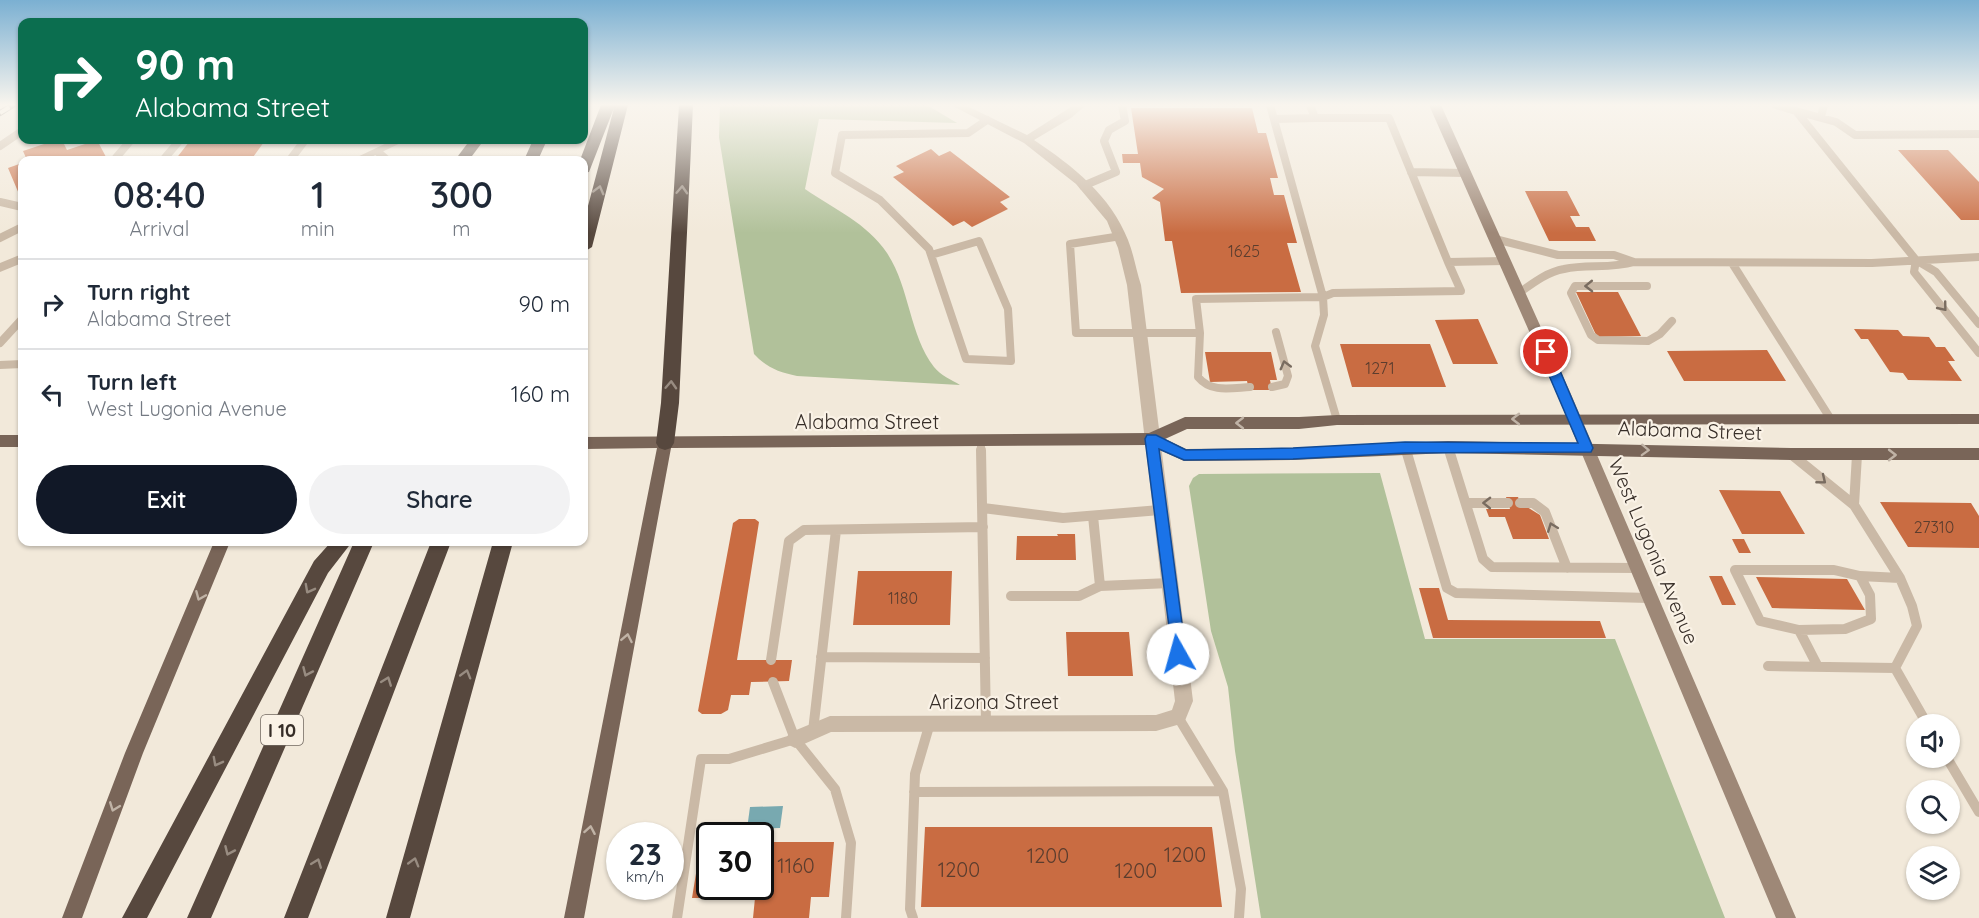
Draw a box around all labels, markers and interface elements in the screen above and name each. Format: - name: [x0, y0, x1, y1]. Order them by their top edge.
- text: 90 m: [135, 38, 235, 91]
- icon: right: [36, 42, 114, 120]
- text: Alabama Street: [135, 90, 330, 124]
- text: 08:40: [113, 172, 206, 217]
- text: 1: [311, 172, 325, 217]
- text: 300: [430, 172, 493, 217]
- one-way arrow: [591, 185, 604, 195]
- one-way arrow: [675, 186, 688, 195]
- text: Arrival: [129, 216, 189, 241]
- text: min: [301, 216, 335, 241]
- text: m: [452, 216, 471, 241]
- house number: 1625: [1228, 241, 1260, 261]
- text: Turn right: [87, 278, 191, 306]
- one-way arrow: [1584, 280, 1593, 292]
- icon: right: [36, 288, 69, 321]
- text: 90 m: [519, 290, 570, 318]
- one-way arrow: [1935, 301, 1946, 312]
- text: Alabama Street: [87, 306, 231, 331]
- pin: [1520, 326, 1571, 377]
- icon: arrive: [1529, 335, 1562, 368]
- house number: 1271: [1365, 358, 1395, 378]
- one-way arrow: [1280, 360, 1292, 370]
- text: Turn left: [87, 368, 177, 396]
- icon: left: [36, 378, 69, 411]
- text: 160 m: [511, 380, 570, 408]
- one-way arrow: [664, 380, 677, 389]
- text: West Lugonia Avenue: [87, 396, 287, 421]
- street label: Alabama Street: [795, 409, 939, 434]
- one-way arrow: [1512, 413, 1521, 425]
- street label: Alabama Street: [1617, 415, 1763, 445]
- one-way arrow: [1236, 417, 1245, 429]
- one-way arrow: [1641, 444, 1650, 456]
- one-way arrow: [1887, 449, 1896, 461]
- street label: West Lugonia Avenue: [1603, 454, 1705, 648]
- button: Exit: [36, 465, 297, 534]
- button: Share: [309, 465, 570, 534]
- one-way arrow: [1815, 473, 1826, 484]
- one-way arrow: [1482, 497, 1491, 509]
- house number: 27310: [1914, 517, 1954, 537]
- one-way arrow: [1547, 522, 1559, 533]
- one-way arrow: [305, 583, 316, 594]
- house number: 1180: [888, 588, 918, 608]
- one-way arrow: [195, 589, 207, 600]
- position arrow: [1146, 622, 1210, 686]
- one-way arrow: [620, 633, 633, 643]
- one-way arrow: [302, 666, 314, 677]
- one-way arrow: [459, 669, 471, 680]
- one-way arrow: [380, 676, 392, 687]
- street label: Arizona Street: [929, 689, 1059, 714]
- map controls: [1906, 714, 1960, 900]
- button: sound: [1906, 714, 1960, 768]
- road number: I 10: [261, 715, 303, 745]
- one-way arrow: [213, 755, 224, 766]
- button: search: [1906, 780, 1960, 834]
- one-way arrow: [108, 802, 121, 812]
- speed limit sign: 30: [696, 822, 774, 900]
- one-way arrow: [583, 825, 596, 835]
- text: 23: [628, 835, 662, 873]
- house number: 1200: [1164, 842, 1206, 867]
- house number: 1200: [1027, 843, 1069, 868]
- one-way arrow: [224, 844, 236, 855]
- button: layers: [1906, 846, 1960, 900]
- house number: 1160: [777, 853, 815, 878]
- one-way arrow: [407, 857, 419, 868]
- house number: 1200: [938, 857, 980, 882]
- house number: 1200: [1115, 858, 1157, 883]
- one-way arrow: [310, 859, 322, 870]
- text: km/h: [626, 867, 664, 886]

